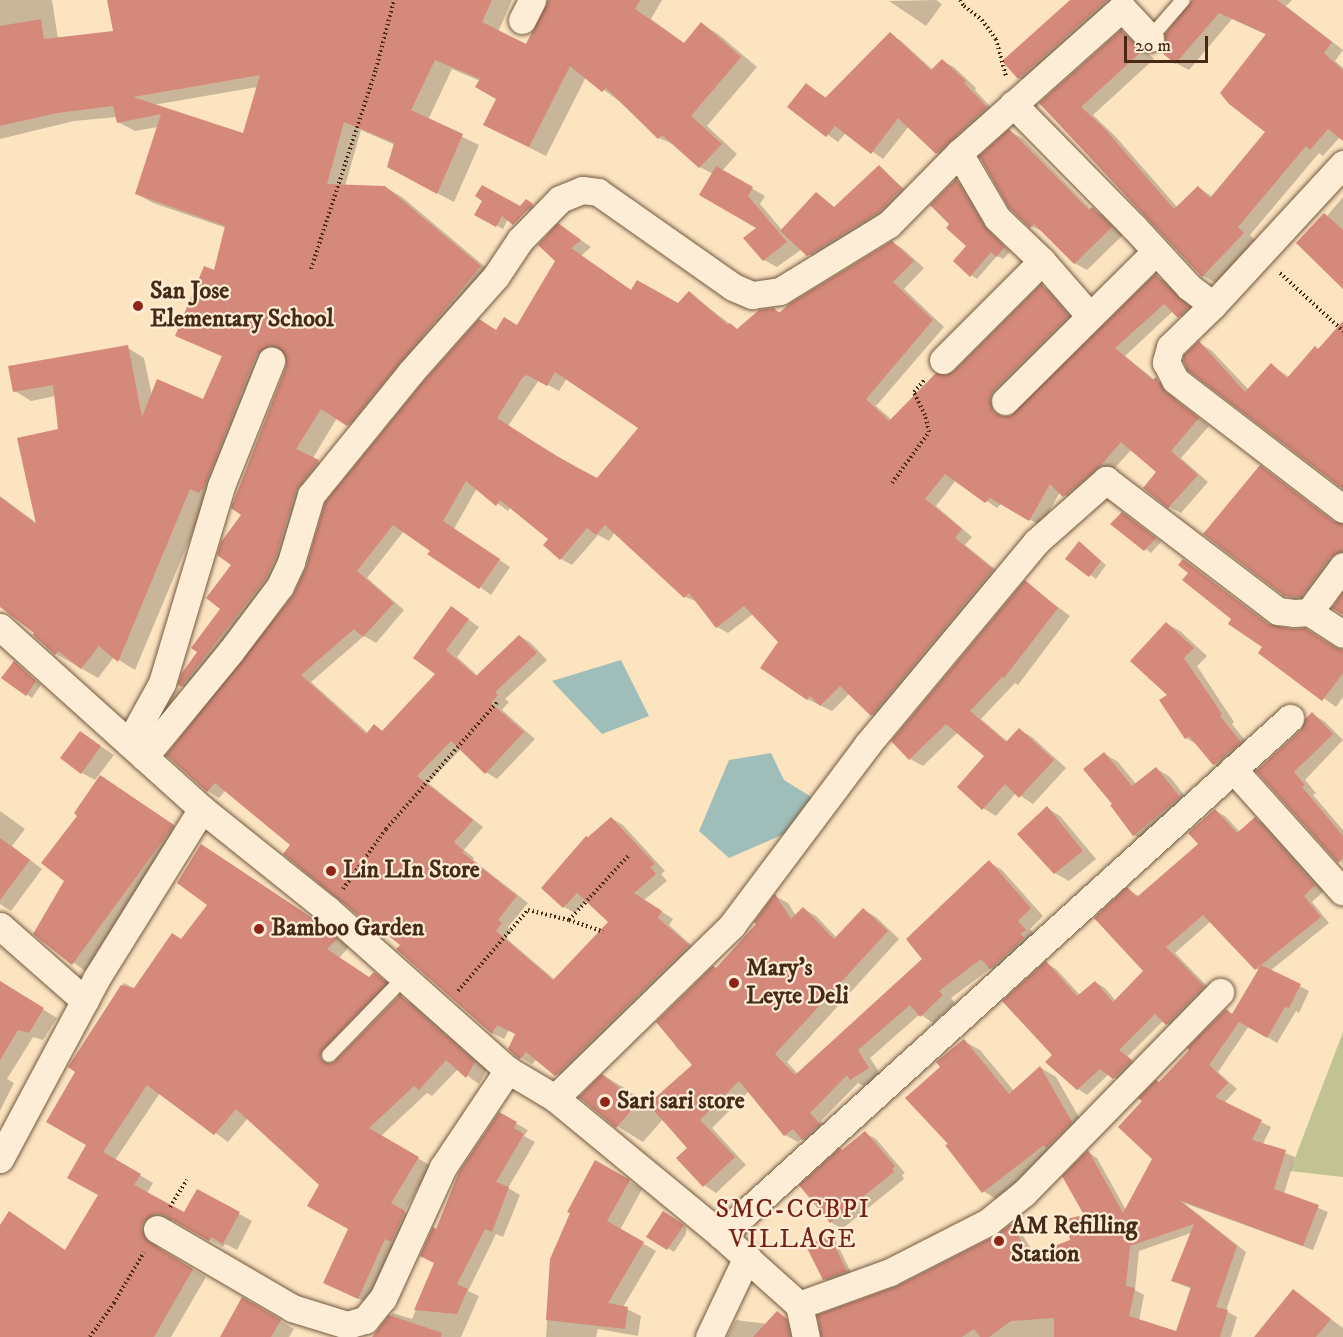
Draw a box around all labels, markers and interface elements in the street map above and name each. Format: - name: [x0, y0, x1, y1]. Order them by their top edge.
- scale bar: [1127, 24, 1211, 62]
- text: 20 m: [1135, 35, 1171, 57]
- place label: San Jose Elementary School: [150, 278, 334, 334]
- marker: San Jose Elementary School: [131, 299, 145, 313]
- place label: Lin LIn Store: [343, 857, 480, 885]
- marker: Lin LIn Store: [324, 864, 338, 878]
- place label: Bamboo Garden: [271, 915, 424, 943]
- marker: Bamboo Garden: [252, 922, 266, 936]
- place label: Mary's Leyte Deli: [746, 955, 849, 1011]
- marker: Mary's Leyte Deli: [727, 976, 741, 990]
- place label: Sari sari store: [617, 1088, 745, 1116]
- marker: Sari sari store: [598, 1095, 612, 1109]
- district label: SMC-CCBPI VILLAGE: [715, 1194, 871, 1256]
- place label: AM Refilling Station: [1011, 1213, 1138, 1269]
- marker: AM Refilling Station: [992, 1234, 1006, 1248]

